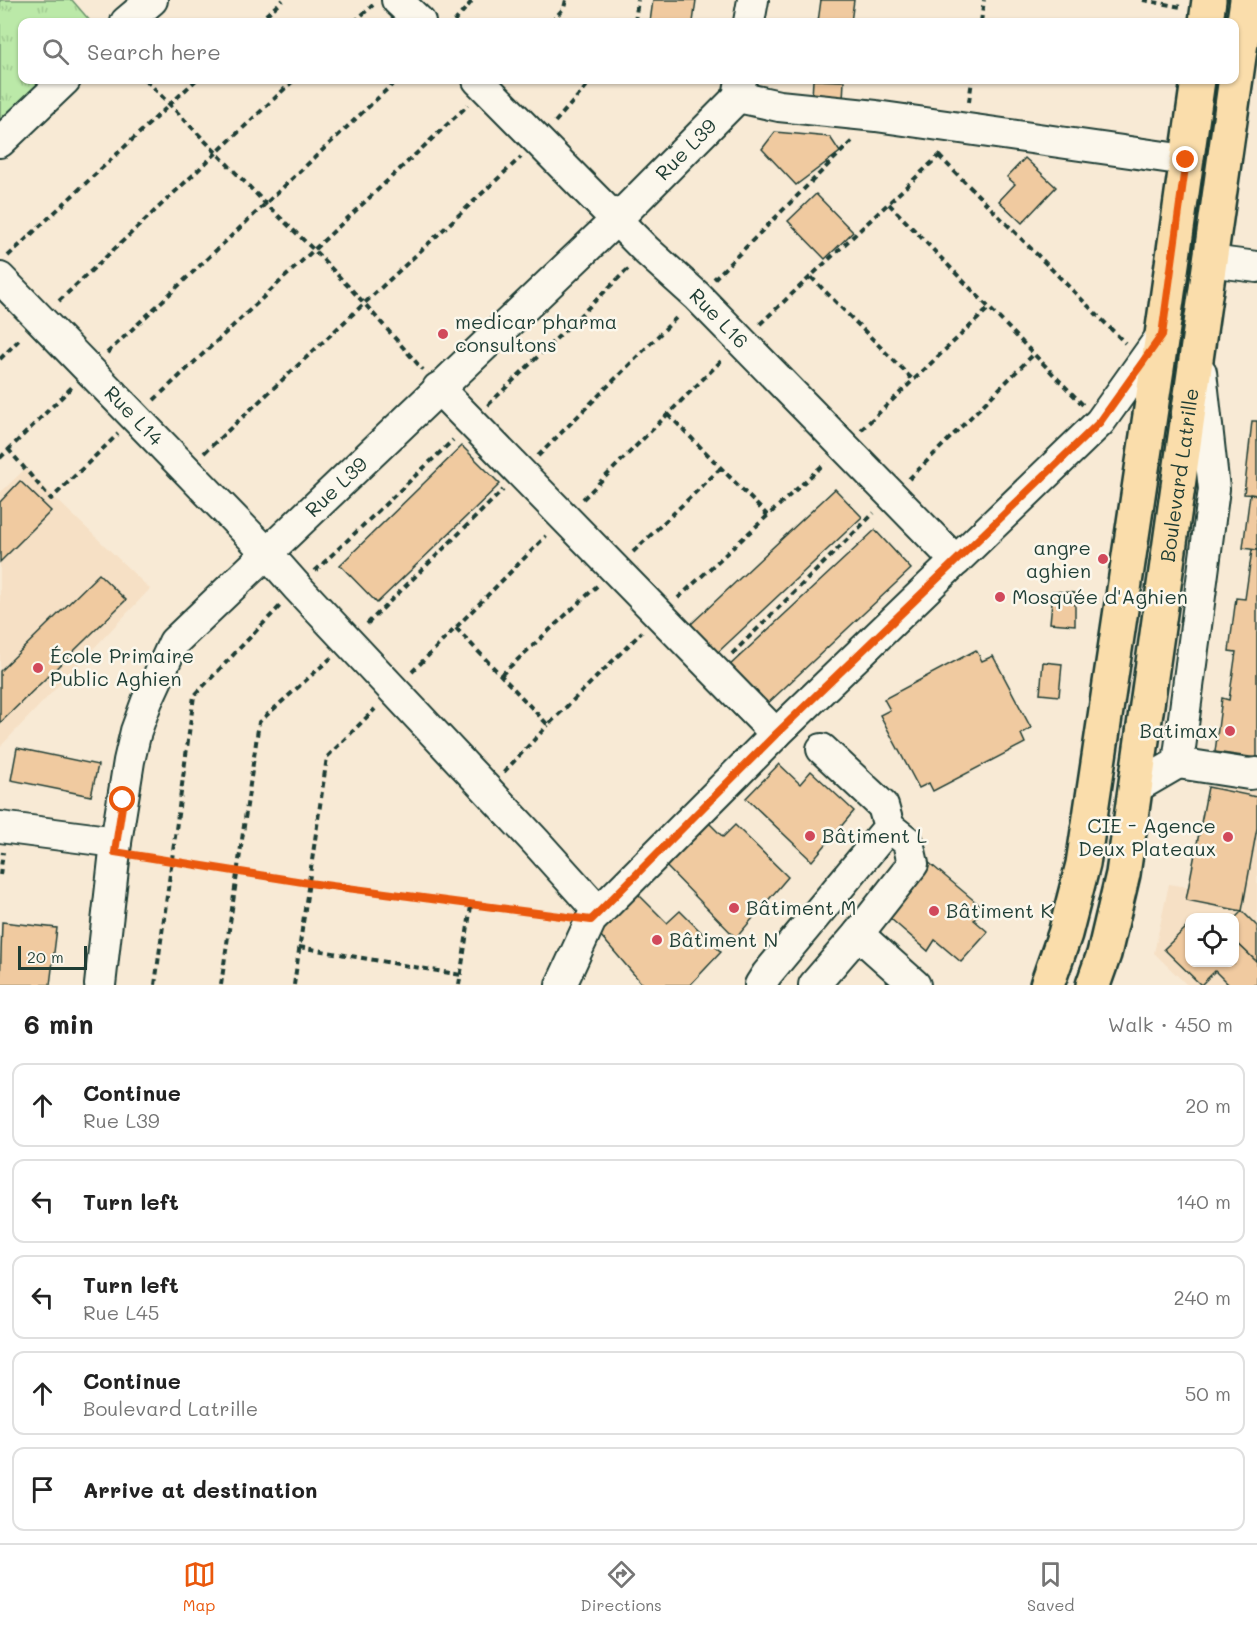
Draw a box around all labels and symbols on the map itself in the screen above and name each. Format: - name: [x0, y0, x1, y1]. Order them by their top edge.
- street label: Rue L39: [649, 112, 722, 185]
- route end: [1172, 146, 1198, 172]
- street label: Rue L16: [684, 282, 755, 353]
- place label: medicar pharma consultons: [455, 308, 617, 357]
- marker: medicar pharma consultons: [436, 327, 450, 341]
- street label: Rue L14: [99, 380, 170, 451]
- street label: Boulevard Latrille: [1153, 386, 1204, 564]
- street label: Rue L39: [299, 450, 372, 522]
- place label: angre aghien: [1026, 534, 1091, 583]
- marker: angre aghien: [1096, 552, 1110, 566]
- place label: Mosquée d'Aghien: [1012, 583, 1188, 609]
- marker: Mosquée d'Aghien: [993, 590, 1007, 604]
- place label: École Primaire Public Aghien: [50, 642, 194, 691]
- marker: École Primaire Public Aghien: [31, 661, 45, 675]
- place label: Batimax: [1140, 717, 1218, 743]
- marker: Batimax: [1223, 724, 1237, 738]
- route start: [109, 786, 135, 812]
- place label: CIE - Agence Deux Plateaux: [1078, 812, 1216, 861]
- place label: Bâtiment L: [822, 822, 927, 848]
- marker: Bâtiment L: [803, 829, 817, 843]
- marker: CIE - Agence Deux Plateaux: [1221, 830, 1235, 844]
- place label: Bâtiment M: [746, 894, 856, 920]
- place label: Bâtiment K: [946, 897, 1053, 923]
- marker: Bâtiment M: [727, 901, 741, 915]
- marker: Bâtiment K: [927, 904, 941, 918]
- place label: Bâtiment N: [669, 926, 778, 952]
- marker: Bâtiment N: [650, 933, 664, 947]
- scale bar: [18, 943, 87, 971]

